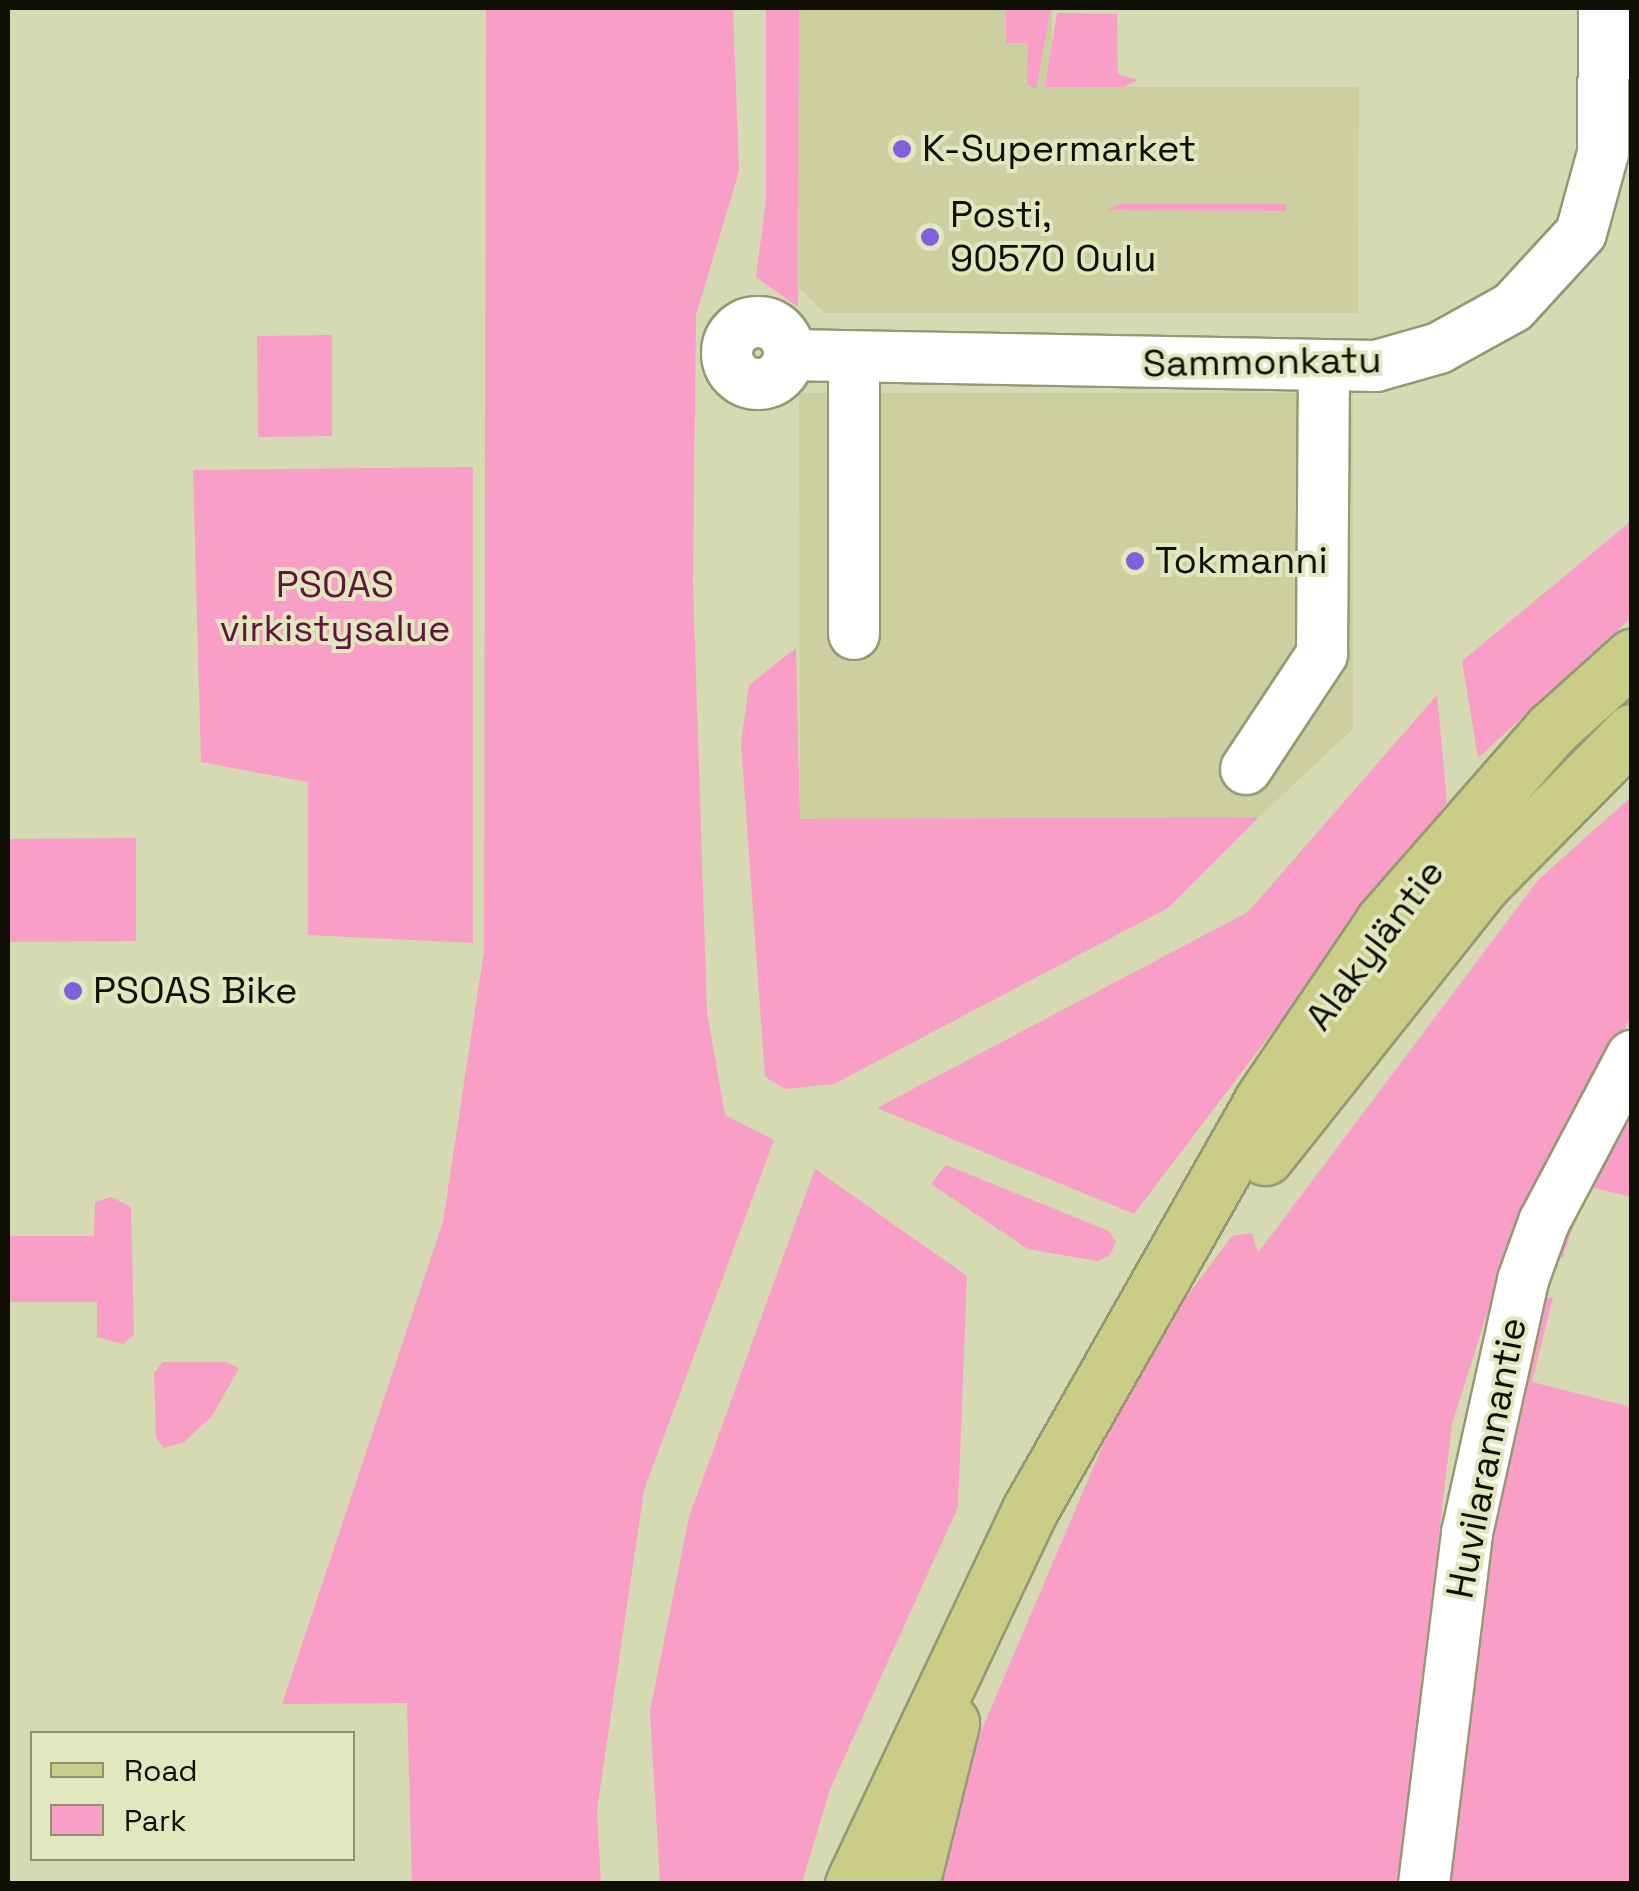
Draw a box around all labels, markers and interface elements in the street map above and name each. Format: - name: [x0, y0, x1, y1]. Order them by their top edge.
- place label: K-Supermarket: [922, 126, 1196, 172]
- marker: K-Supermarket: [891, 138, 913, 160]
- place label: Posti, 90570 Oulu: [950, 192, 1156, 282]
- marker: Posti, 90570 Oulu: [919, 226, 941, 248]
- street label: Sammonkatu: [1142, 337, 1382, 387]
- place label: Tokmanni: [1155, 538, 1328, 584]
- marker: Tokmanni: [1124, 550, 1146, 572]
- park label: PSOAS virkistysalue: [220, 562, 450, 652]
- street label: Alakyläntie: [1296, 851, 1454, 1039]
- place label: PSOAS Bike: [93, 968, 297, 1014]
- marker: PSOAS Bike: [62, 980, 84, 1002]
- street label: Huvilarannantie: [1437, 1314, 1537, 1602]
- legend: [30, 1731, 355, 1861]
- text: Road: [124, 1751, 198, 1790]
- text: Park: [124, 1801, 186, 1840]

